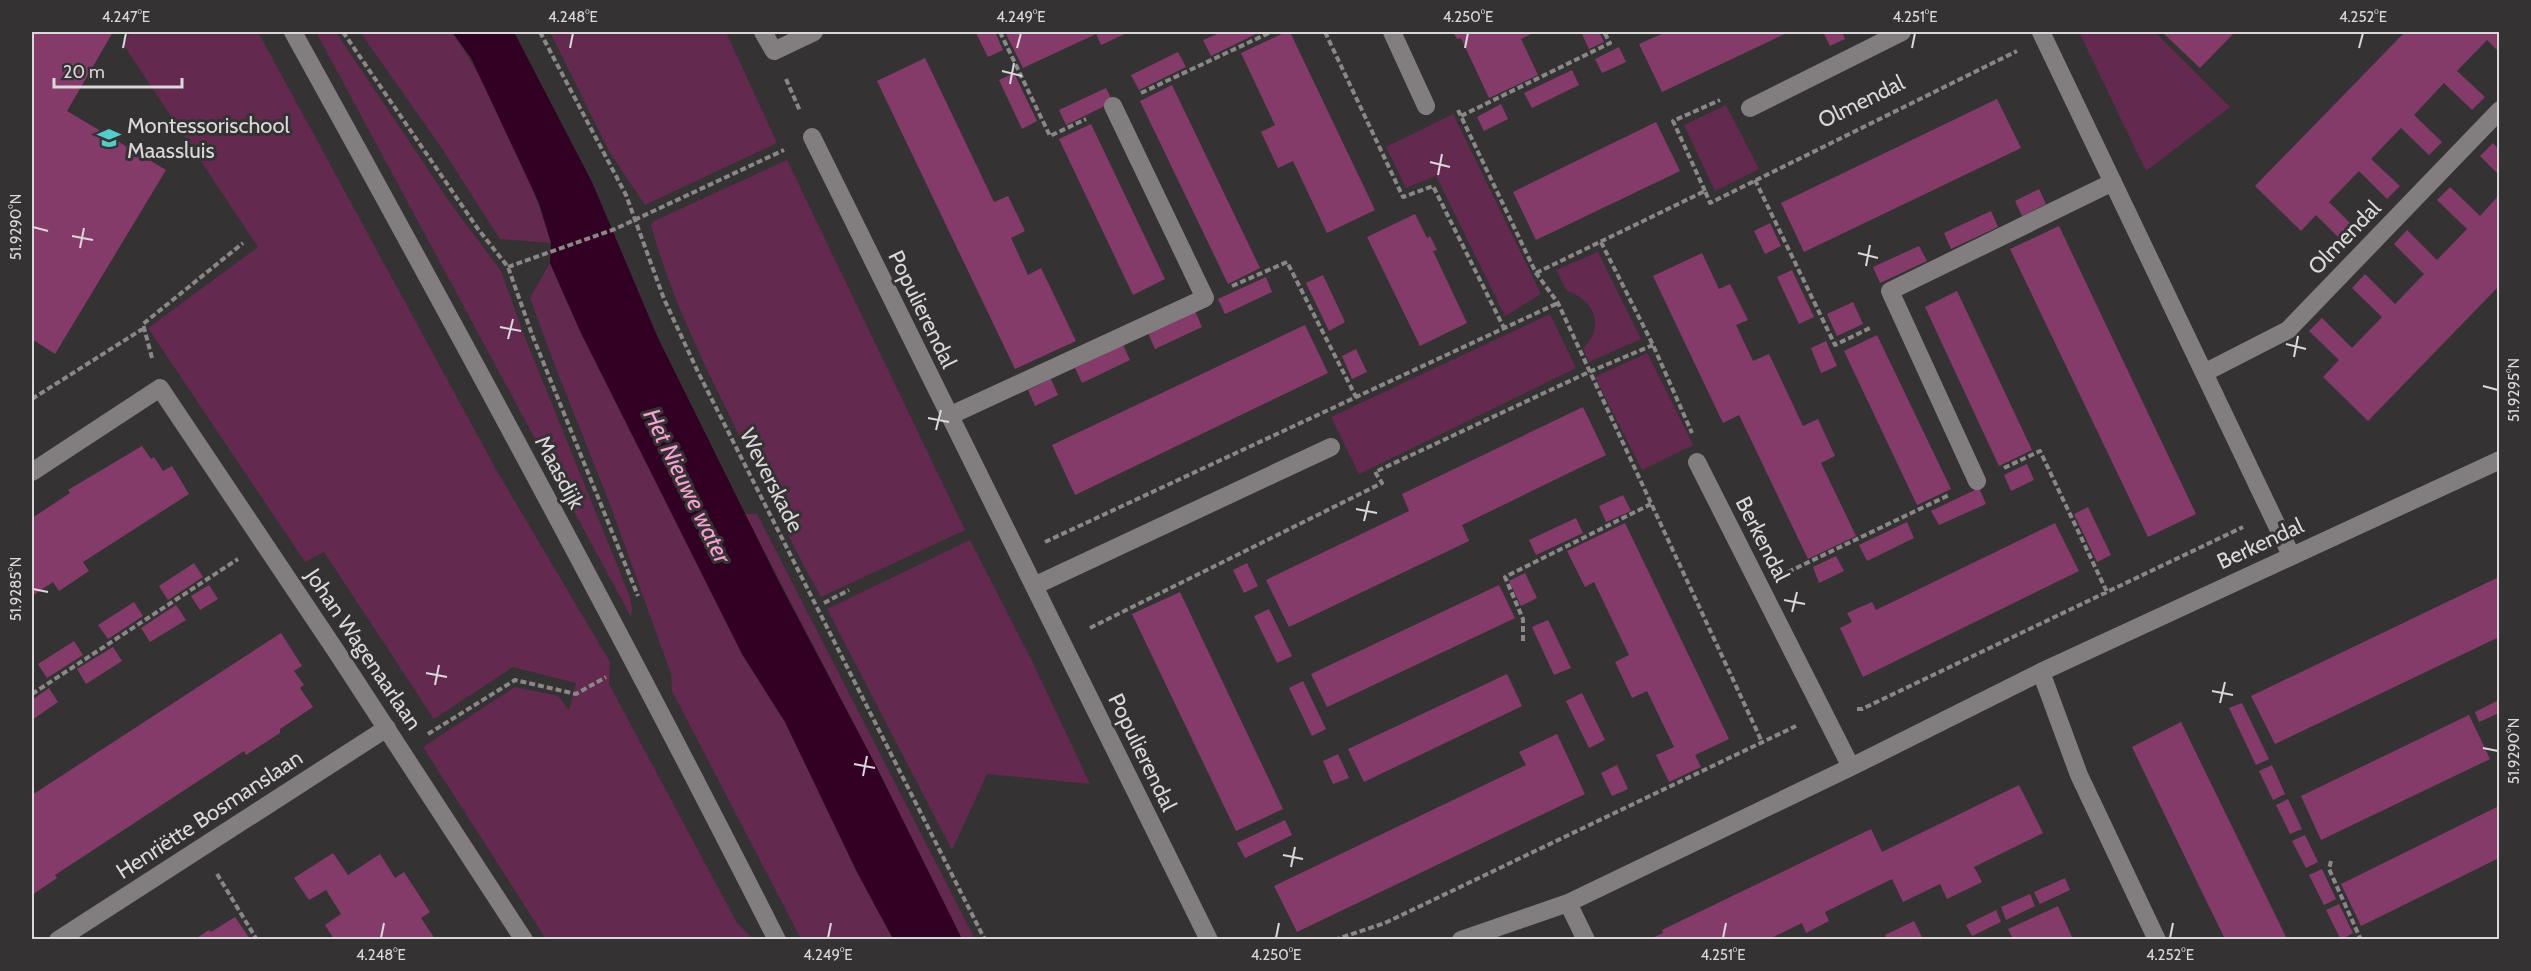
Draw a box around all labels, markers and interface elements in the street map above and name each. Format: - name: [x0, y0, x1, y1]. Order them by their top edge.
- text: 4.247°E: [102, 8, 150, 26]
- text: 4.248°E: [548, 8, 598, 26]
- text: 4.249°E: [996, 8, 1046, 26]
- text: 4.250°E: [1443, 8, 1493, 26]
- text: 4.251°E: [1892, 8, 1938, 26]
- text: 4.252°E: [2339, 8, 2387, 26]
- scale bar: [54, 51, 182, 89]
- text: 20 m: [63, 61, 105, 83]
- street label: Olmendal: [1814, 69, 1910, 134]
- place label: Montessorischool Maassluis: [127, 112, 291, 164]
- school or university icon: Montessorischool Maassluis: [96, 125, 122, 151]
- text: 51.9290°N: [7, 194, 25, 260]
- street label: Olmendal: [2302, 194, 2387, 280]
- street label: Populierendal: [882, 246, 963, 373]
- text: 51.9295°N: [2505, 358, 2523, 422]
- water label: Het Nieuwe water: [637, 404, 738, 569]
- street label: Weverskade: [734, 424, 809, 537]
- street label: Maasdijk: [529, 431, 590, 514]
- street label: Berkendal: [1730, 492, 1796, 587]
- street label: Berkendal: [2213, 511, 2308, 575]
- text: 51.9285°N: [7, 557, 25, 621]
- street label: Johan Wagenaarlaan: [299, 563, 428, 735]
- street label: Populierendal: [1102, 689, 1183, 816]
- text: 51.9290°N: [2505, 718, 2523, 784]
- street label: Henriëtte Bosmanslaan: [111, 744, 308, 885]
- text: 4.248°E: [356, 946, 406, 964]
- text: 4.249°E: [803, 946, 853, 964]
- text: 4.250°E: [1251, 946, 1301, 964]
- text: 4.251°E: [1700, 946, 1746, 964]
- text: 4.252°E: [2146, 946, 2194, 964]

